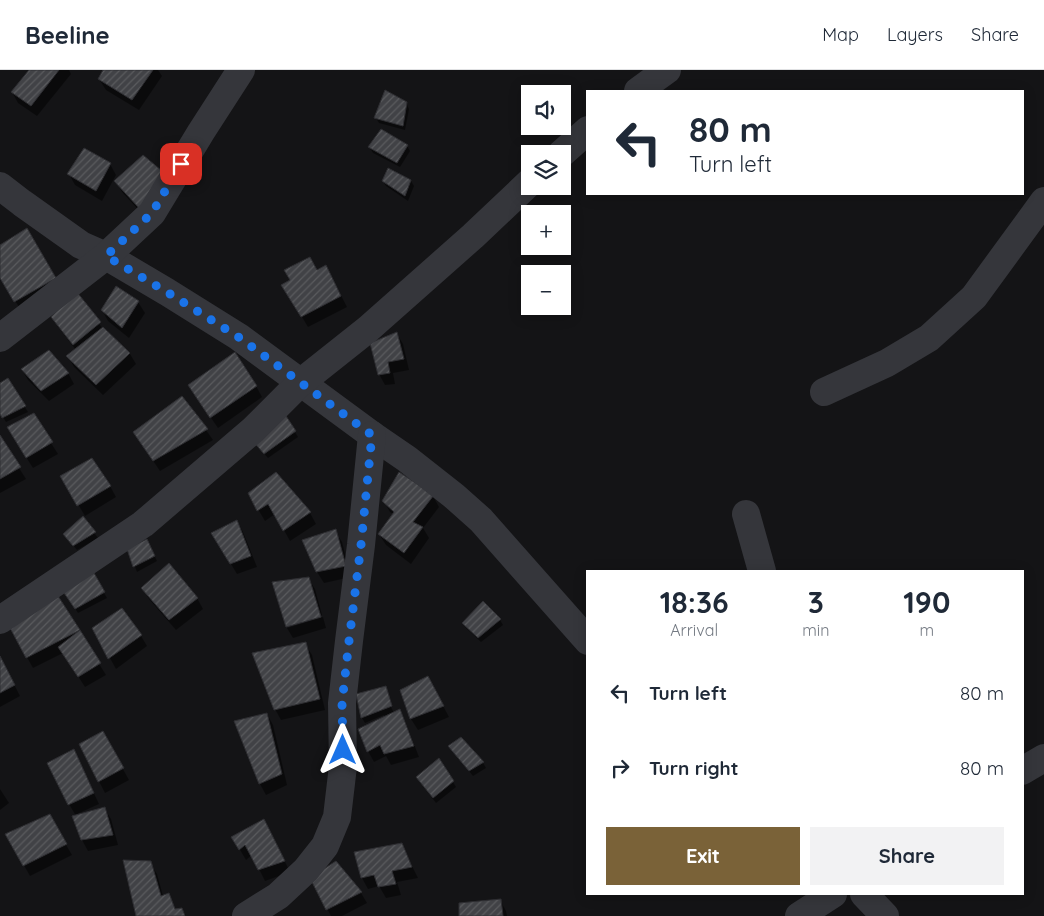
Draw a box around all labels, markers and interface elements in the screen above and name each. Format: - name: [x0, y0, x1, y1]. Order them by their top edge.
- text: Beeline: [25, 20, 110, 50]
- text: Map: [822, 23, 859, 46]
- text: Layers: [887, 23, 943, 46]
- text: Share: [971, 23, 1019, 46]
- map controls: [521, 85, 571, 315]
- button: sound: [521, 85, 571, 135]
- text: 80 m: [689, 107, 772, 151]
- icon: left: [606, 110, 671, 175]
- pin: [160, 143, 202, 185]
- button: layers: [521, 145, 571, 195]
- icon: arrive: [167, 150, 195, 178]
- text: Turn left: [689, 150, 772, 178]
- button: +: [521, 205, 571, 255]
- button: −: [521, 265, 571, 315]
- text: 18:36: [660, 583, 729, 621]
- text: 3: [808, 583, 824, 621]
- text: 190: [903, 583, 950, 621]
- text: Arrival: [670, 620, 718, 640]
- text: min: [802, 620, 830, 640]
- text: m: [919, 620, 934, 640]
- icon: left: [606, 679, 634, 707]
- text: Turn left: [649, 681, 727, 705]
- text: 80 m: [960, 681, 1004, 705]
- position arrow: [316, 723, 368, 775]
- icon: right: [606, 754, 634, 782]
- text: Turn right: [649, 756, 738, 780]
- text: 80 m: [960, 756, 1004, 780]
- button: Exit: [606, 827, 800, 885]
- button: Share: [810, 827, 1004, 885]

